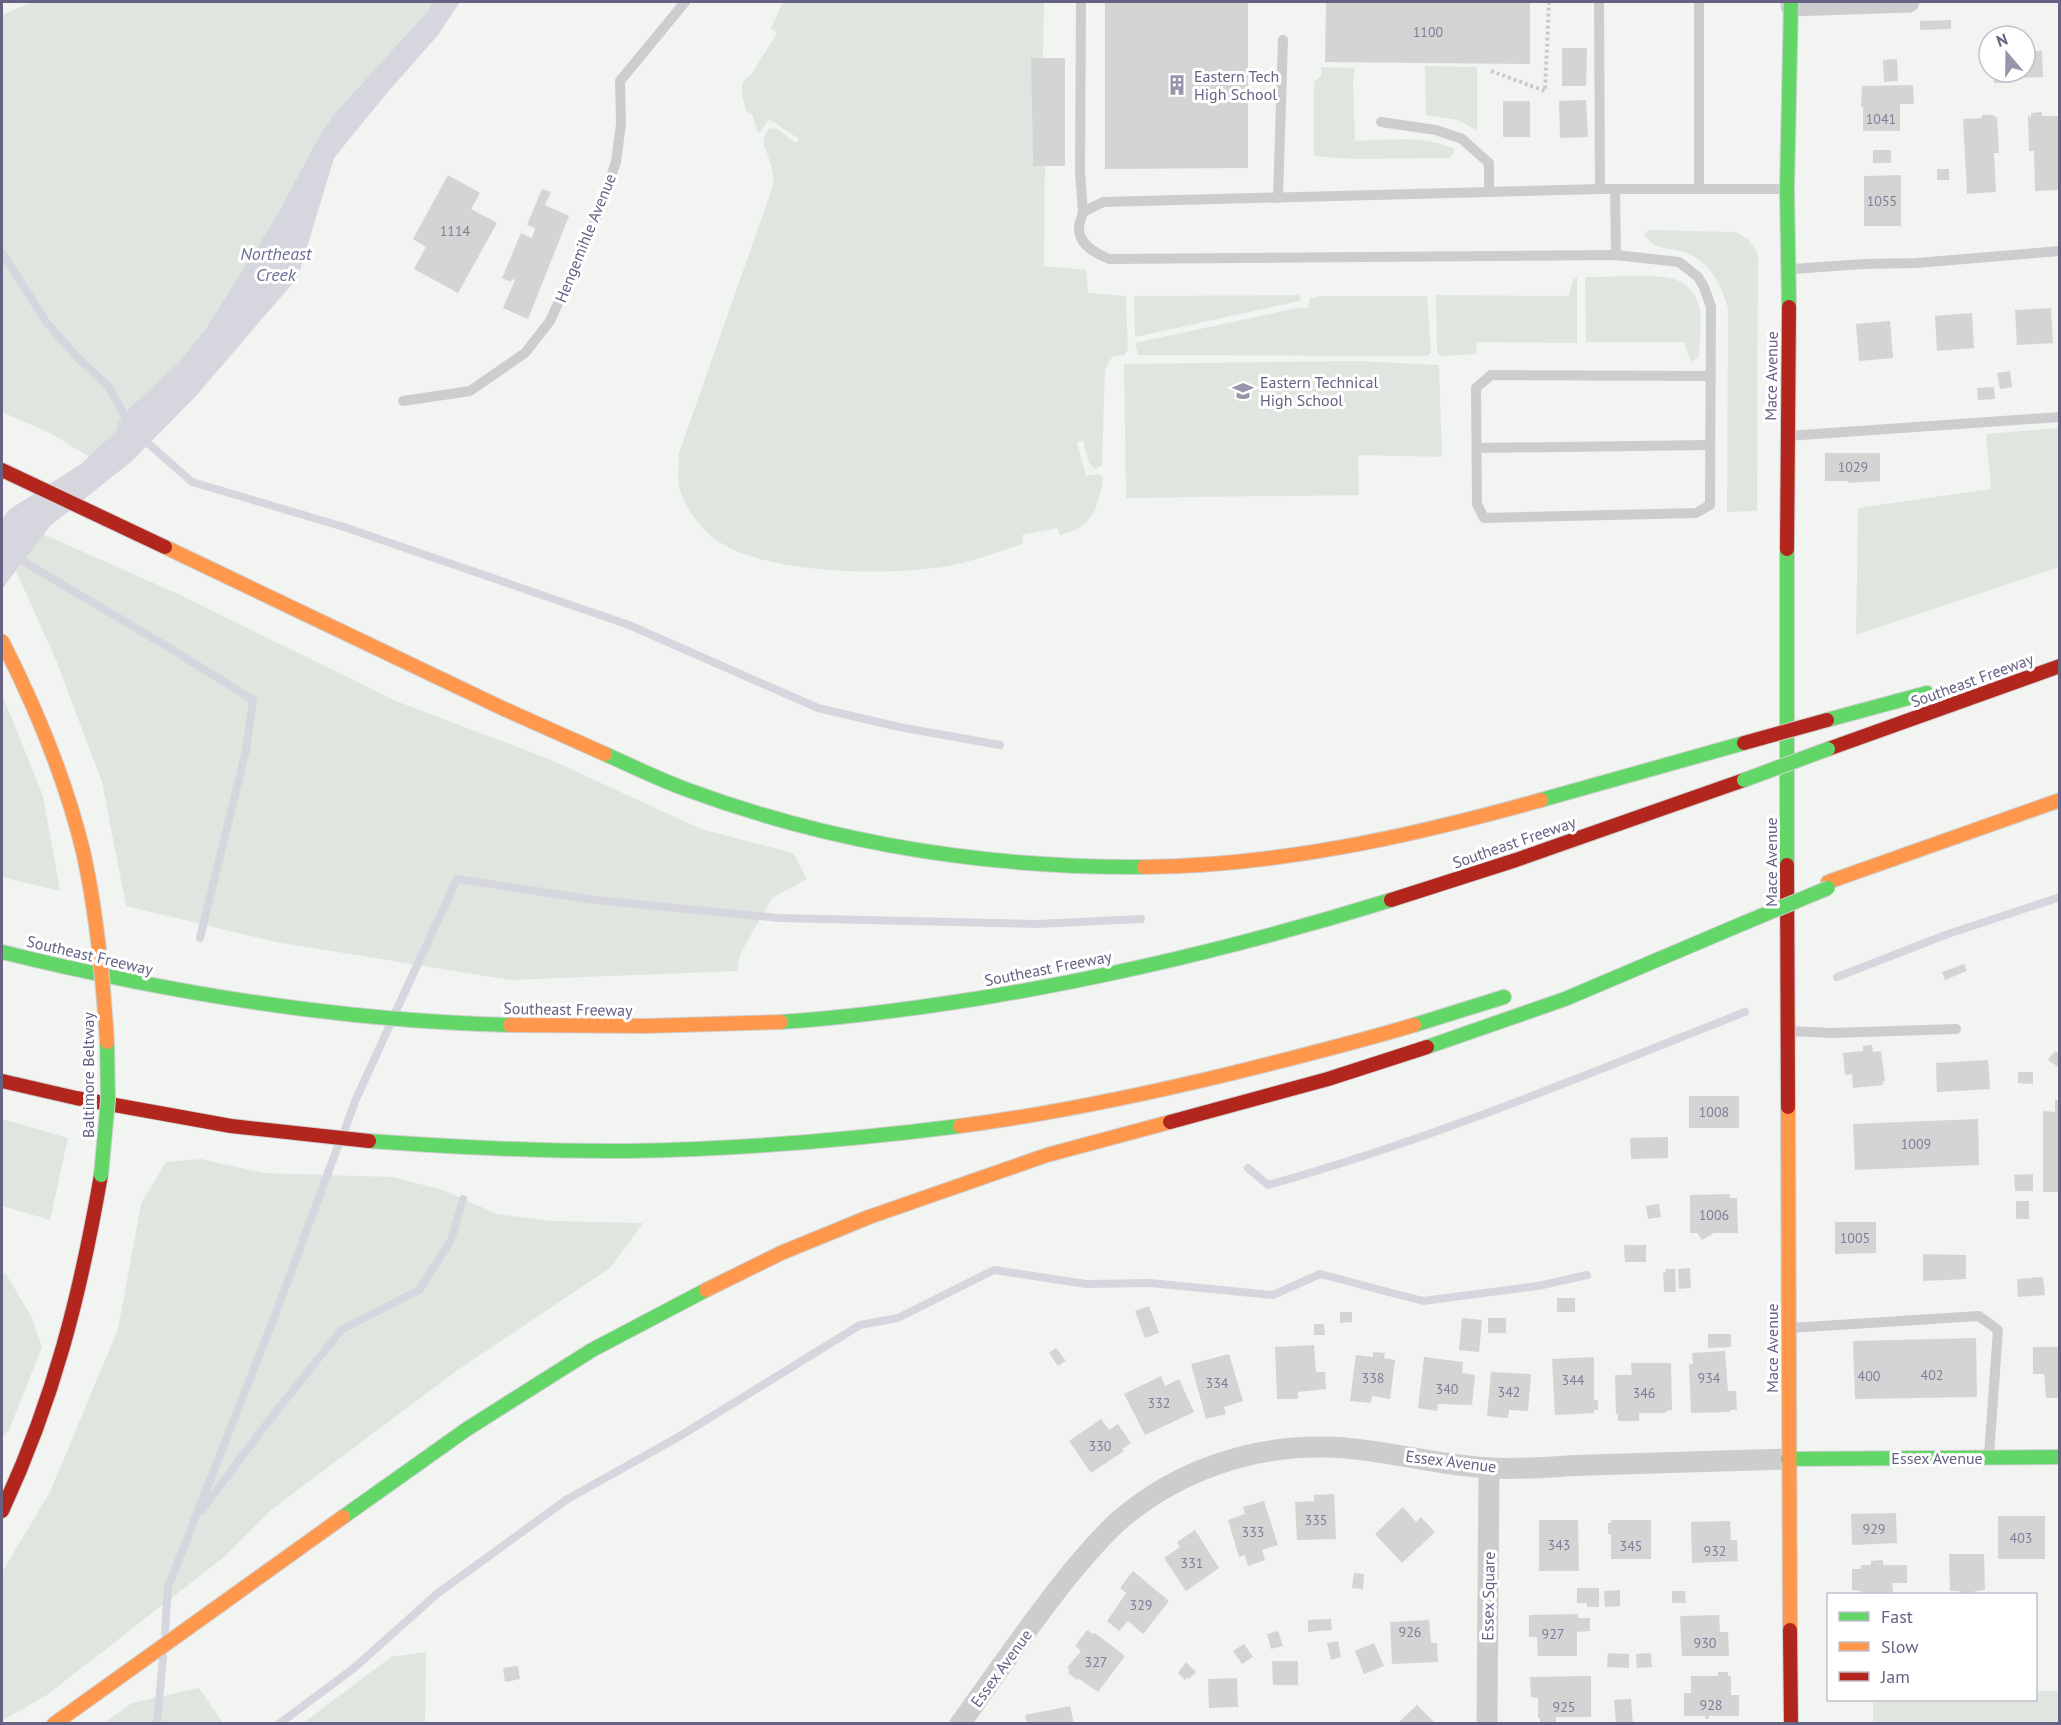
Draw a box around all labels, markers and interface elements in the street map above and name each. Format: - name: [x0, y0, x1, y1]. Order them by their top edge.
- house number: 1100: [1413, 23, 1444, 41]
- north arrow: [1977, 24, 2037, 84]
- text: N: [1994, 29, 2010, 51]
- place label: Eastern Tech High School: [1194, 66, 1279, 104]
- building icon: Eastern Tech High School: [1165, 73, 1189, 97]
- house number: 1041: [1866, 110, 1896, 128]
- street label: Hengemihle Avenue: [550, 171, 620, 305]
- house number: 1055: [1867, 192, 1897, 210]
- house number: 1114: [440, 222, 471, 240]
- water label: Northeast Creek: [240, 242, 313, 286]
- street label: Mace Avenue: [1760, 331, 1782, 421]
- place label: Eastern Technical High School: [1260, 372, 1379, 410]
- school or university icon: Eastern Technical High School: [1231, 379, 1255, 403]
- house number: 1029: [1838, 458, 1868, 476]
- street label: Southeast Freeway: [1908, 648, 2037, 711]
- street label: Southeast Freeway: [1450, 811, 1579, 872]
- street label: Mace Avenue: [1761, 817, 1781, 907]
- street label: Southeast Freeway: [25, 931, 156, 979]
- street label: Southeast Freeway: [983, 946, 1114, 990]
- street label: Southeast Freeway: [503, 998, 633, 1020]
- street label: Baltimore Beltway: [78, 1012, 98, 1138]
- house number: 1008: [1699, 1103, 1729, 1121]
- house number: 1009: [1901, 1135, 1931, 1153]
- house number: 1006: [1699, 1206, 1729, 1224]
- house number: 1005: [1840, 1229, 1870, 1247]
- street label: Mace Avenue: [1762, 1303, 1782, 1393]
- house number: 402: [1921, 1366, 1943, 1384]
- house number: 400: [1858, 1367, 1881, 1385]
- house number: 338: [1362, 1369, 1384, 1387]
- house number: 934: [1698, 1369, 1721, 1387]
- house number: 344: [1562, 1371, 1585, 1389]
- house number: 334: [1206, 1374, 1229, 1392]
- house number: 340: [1436, 1380, 1459, 1398]
- house number: 342: [1498, 1383, 1520, 1401]
- house number: 346: [1633, 1384, 1655, 1402]
- house number: 332: [1148, 1394, 1170, 1412]
- house number: 330: [1089, 1437, 1112, 1455]
- street label: Essex Avenue: [1404, 1446, 1498, 1476]
- street label: Essex Avenue: [1891, 1448, 1983, 1468]
- house number: 335: [1305, 1511, 1327, 1529]
- house number: 929: [1863, 1520, 1885, 1538]
- house number: 333: [1242, 1523, 1264, 1541]
- house number: 403: [2010, 1529, 2032, 1547]
- house number: 343: [1548, 1536, 1570, 1554]
- house number: 345: [1620, 1537, 1642, 1555]
- house number: 932: [1704, 1542, 1726, 1560]
- street label: Essex Square: [1477, 1551, 1499, 1641]
- house number: 331: [1181, 1554, 1203, 1572]
- legend: [1827, 1593, 2037, 1701]
- house number: 329: [1130, 1596, 1152, 1614]
- text: Fast: [1881, 1605, 1913, 1628]
- house number: 926: [1399, 1623, 1421, 1641]
- street label: Essex Avenue: [966, 1625, 1036, 1711]
- house number: 927: [1542, 1625, 1564, 1643]
- house number: 930: [1694, 1634, 1717, 1652]
- text: Slow: [1881, 1635, 1919, 1658]
- house number: 327: [1085, 1653, 1107, 1671]
- text: Jam: [1880, 1665, 1910, 1688]
- house number: 928: [1700, 1696, 1722, 1714]
- house number: 925: [1553, 1698, 1575, 1716]

